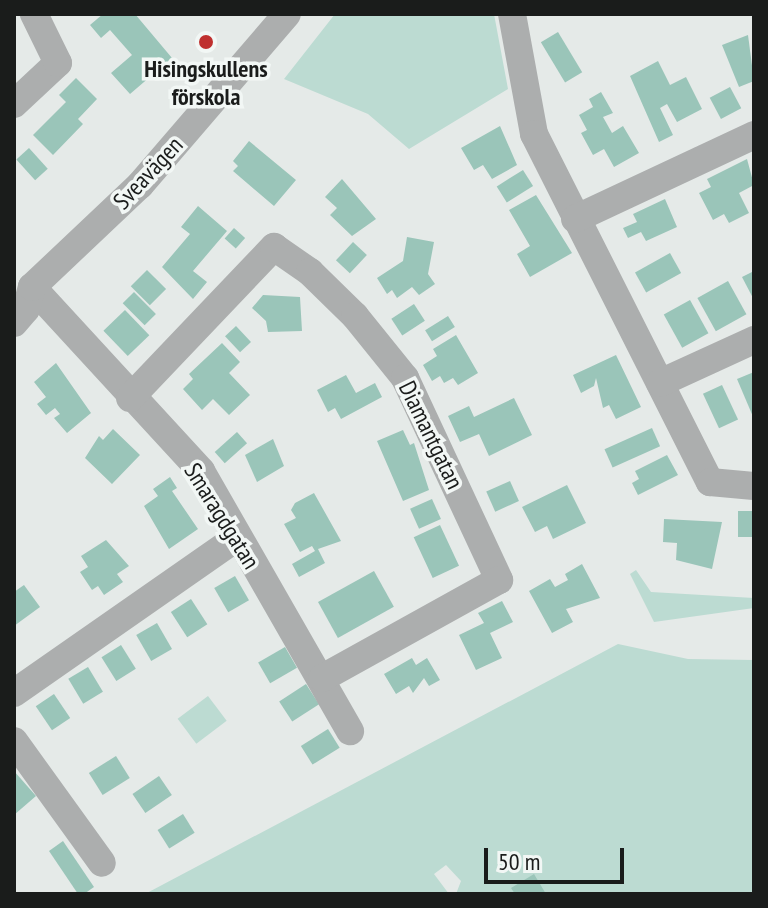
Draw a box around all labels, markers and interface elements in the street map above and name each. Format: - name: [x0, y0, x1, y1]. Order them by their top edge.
- marker: Hisingskullens förskola: [197, 33, 215, 51]
- place label: Hisingskullens förskola: [144, 55, 268, 111]
- street label: Sveavägen: [107, 131, 189, 215]
- street label: Diamantgatan: [393, 376, 469, 494]
- street label: Smaragdgatan: [178, 458, 266, 574]
- scale bar: [488, 832, 628, 882]
- text: 50 m: [498, 846, 540, 877]

